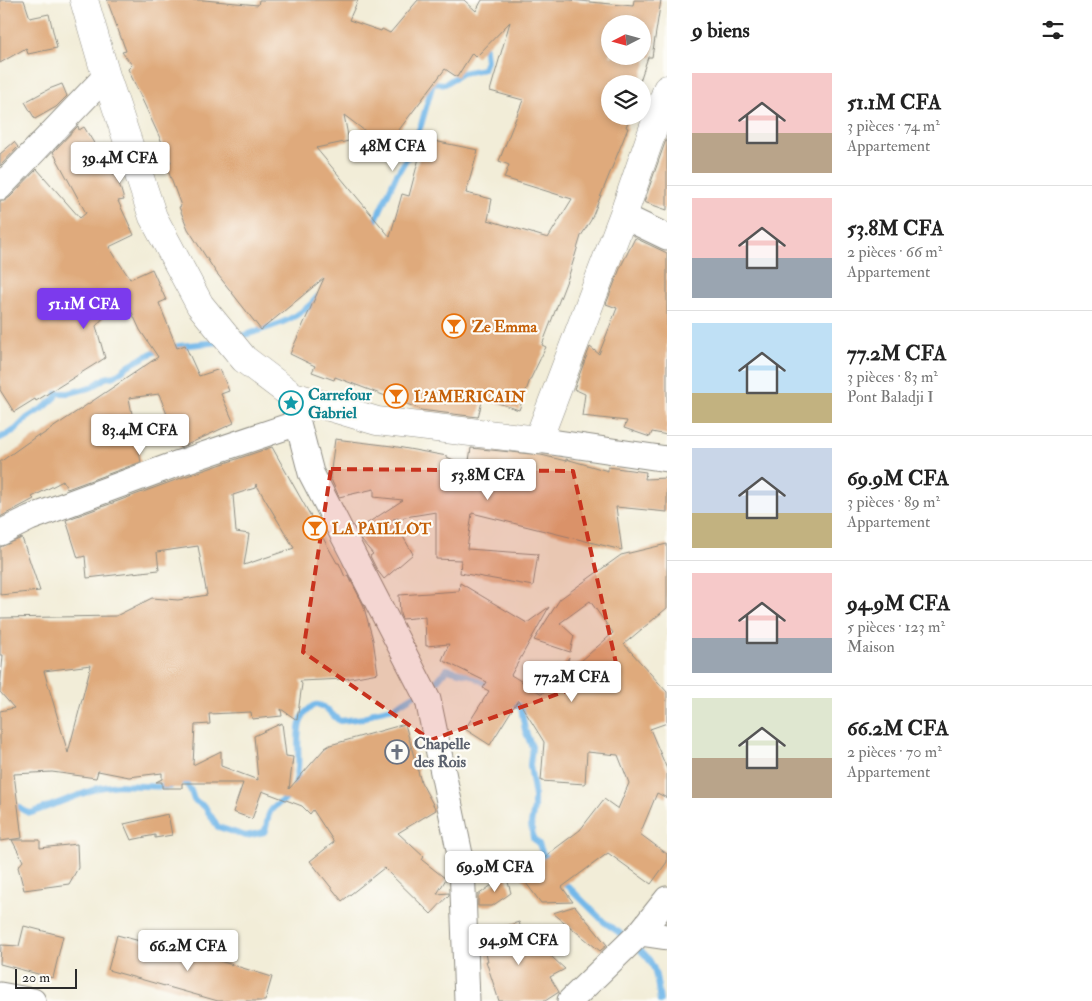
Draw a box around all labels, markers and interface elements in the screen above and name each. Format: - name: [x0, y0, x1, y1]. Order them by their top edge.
- north arrow: [601, 15, 651, 65]
- map controls: [601, 15, 651, 125]
- icon: filters: [1039, 16, 1067, 44]
- text: 9 biens: [692, 17, 750, 44]
- button: layers: [601, 75, 651, 125]
- text: 51.1M CFA: [847, 89, 941, 116]
- icon: home: [732, 93, 792, 153]
- text: 3 pièces · 74 m²: [847, 116, 940, 136]
- pin: 48M CFA: [347, 130, 439, 172]
- text: 48M CFA: [360, 136, 426, 156]
- text: Appartement: [847, 136, 930, 156]
- pin: 39.4M CFA: [63, 142, 177, 184]
- text: 39.4M CFA: [82, 148, 158, 168]
- text: 53.8M CFA: [847, 215, 944, 242]
- icon: home: [732, 218, 792, 278]
- text: 2 pièces · 66 m²: [847, 242, 942, 262]
- text: Appartement: [847, 262, 930, 282]
- pin: 51.1M CFA: [27, 288, 141, 330]
- text: 51.1M CFA: [48, 294, 120, 314]
- bar icon: Ze Emma: [441, 313, 467, 339]
- place label: Ze Emma: [472, 317, 537, 337]
- text: 77.2M CFA: [847, 340, 947, 367]
- icon: home: [732, 343, 792, 403]
- text: 3 pièces · 83 m²: [847, 367, 938, 387]
- bar icon: L'AMERICAIN: [383, 383, 409, 409]
- place label: Carrefour Gabriel: [308, 385, 373, 423]
- place label: L'AMERICAIN: [414, 387, 526, 407]
- text: Pont Baladji I: [847, 387, 934, 407]
- place icon: Carrefour Gabriel: [278, 390, 304, 416]
- pin: 83.4M CFA: [83, 414, 197, 456]
- text: 83.4M CFA: [102, 420, 178, 440]
- pin: 53.8M CFA: [431, 458, 545, 501]
- text: 53.8M CFA: [451, 465, 525, 485]
- text: 69.9M CFA: [847, 465, 949, 492]
- icon: home: [732, 468, 792, 528]
- text: 3 pièces · 89 m²: [847, 492, 940, 512]
- text: Appartement: [847, 512, 930, 532]
- bar icon: LA PAILLOT: [302, 515, 328, 541]
- place label: LA PAILLOT: [332, 519, 432, 539]
- text: 94.9M CFA: [847, 590, 950, 617]
- icon: home: [732, 593, 792, 653]
- text: 5 pièces · 123 m²: [847, 617, 945, 637]
- text: Maison: [847, 637, 895, 657]
- pin: 77.2M CFA: [515, 660, 629, 703]
- text: 77.2M CFA: [534, 667, 610, 687]
- text: 66.2M CFA: [847, 715, 949, 742]
- icon: home: [732, 718, 792, 778]
- place label: Chapelle des Rois: [414, 734, 471, 772]
- church icon: Chapelle des Rois: [384, 739, 410, 765]
- text: 2 pièces · 70 m²: [847, 742, 942, 762]
- text: Appartement: [847, 762, 930, 782]
- pin: 69.9M CFA: [438, 850, 552, 893]
- text: 69.9M CFA: [456, 857, 534, 877]
- pin: 94.9M CFA: [462, 924, 576, 966]
- pin: 66.2M CFA: [131, 930, 245, 972]
- text: 94.9M CFA: [480, 930, 558, 950]
- text: 66.2M CFA: [149, 936, 227, 956]
- scale bar: [15, 966, 78, 989]
- text: 20 m: [22, 969, 50, 986]

